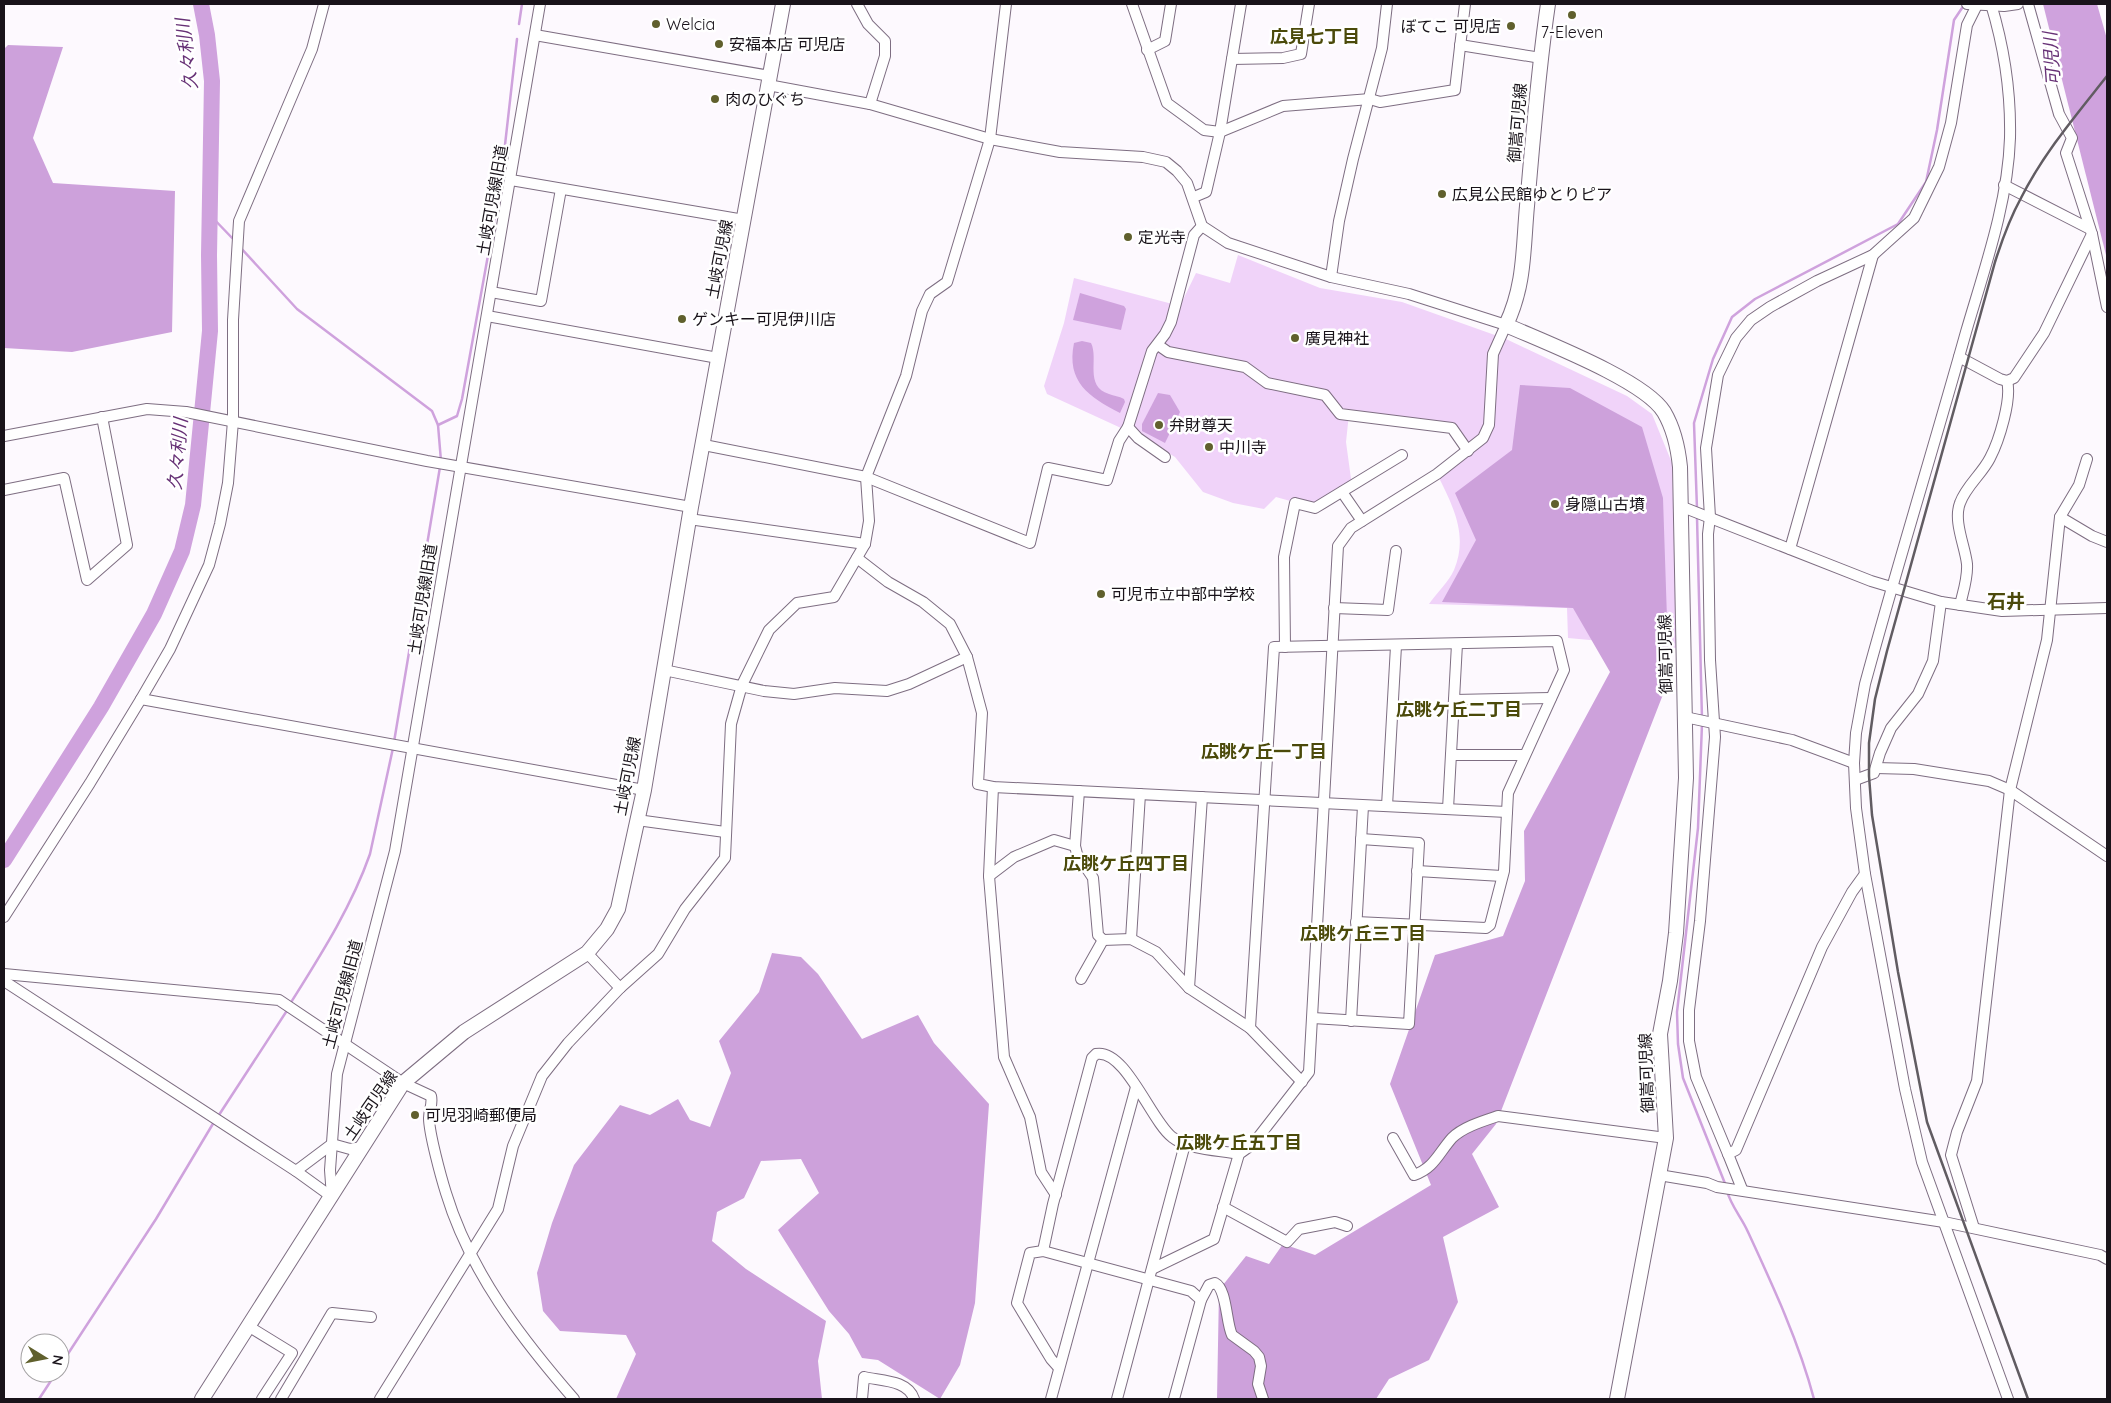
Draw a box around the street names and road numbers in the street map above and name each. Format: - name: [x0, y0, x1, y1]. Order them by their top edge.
- street label: 御嵩可児線: [1504, 82, 1530, 164]
- street label: 土岐可児線旧道: [472, 143, 512, 257]
- street label: 土岐可児線: [702, 218, 736, 300]
- street label: 土岐可児線旧道: [403, 542, 441, 656]
- street label: 御嵩可児線: [1654, 614, 1676, 694]
- street label: 土岐可児線: [610, 735, 644, 817]
- street label: 土岐可児線旧道: [318, 937, 366, 1051]
- street label: 御嵩可児線: [1635, 1033, 1657, 1113]
- street label: 土岐可児線: [339, 1066, 401, 1144]

